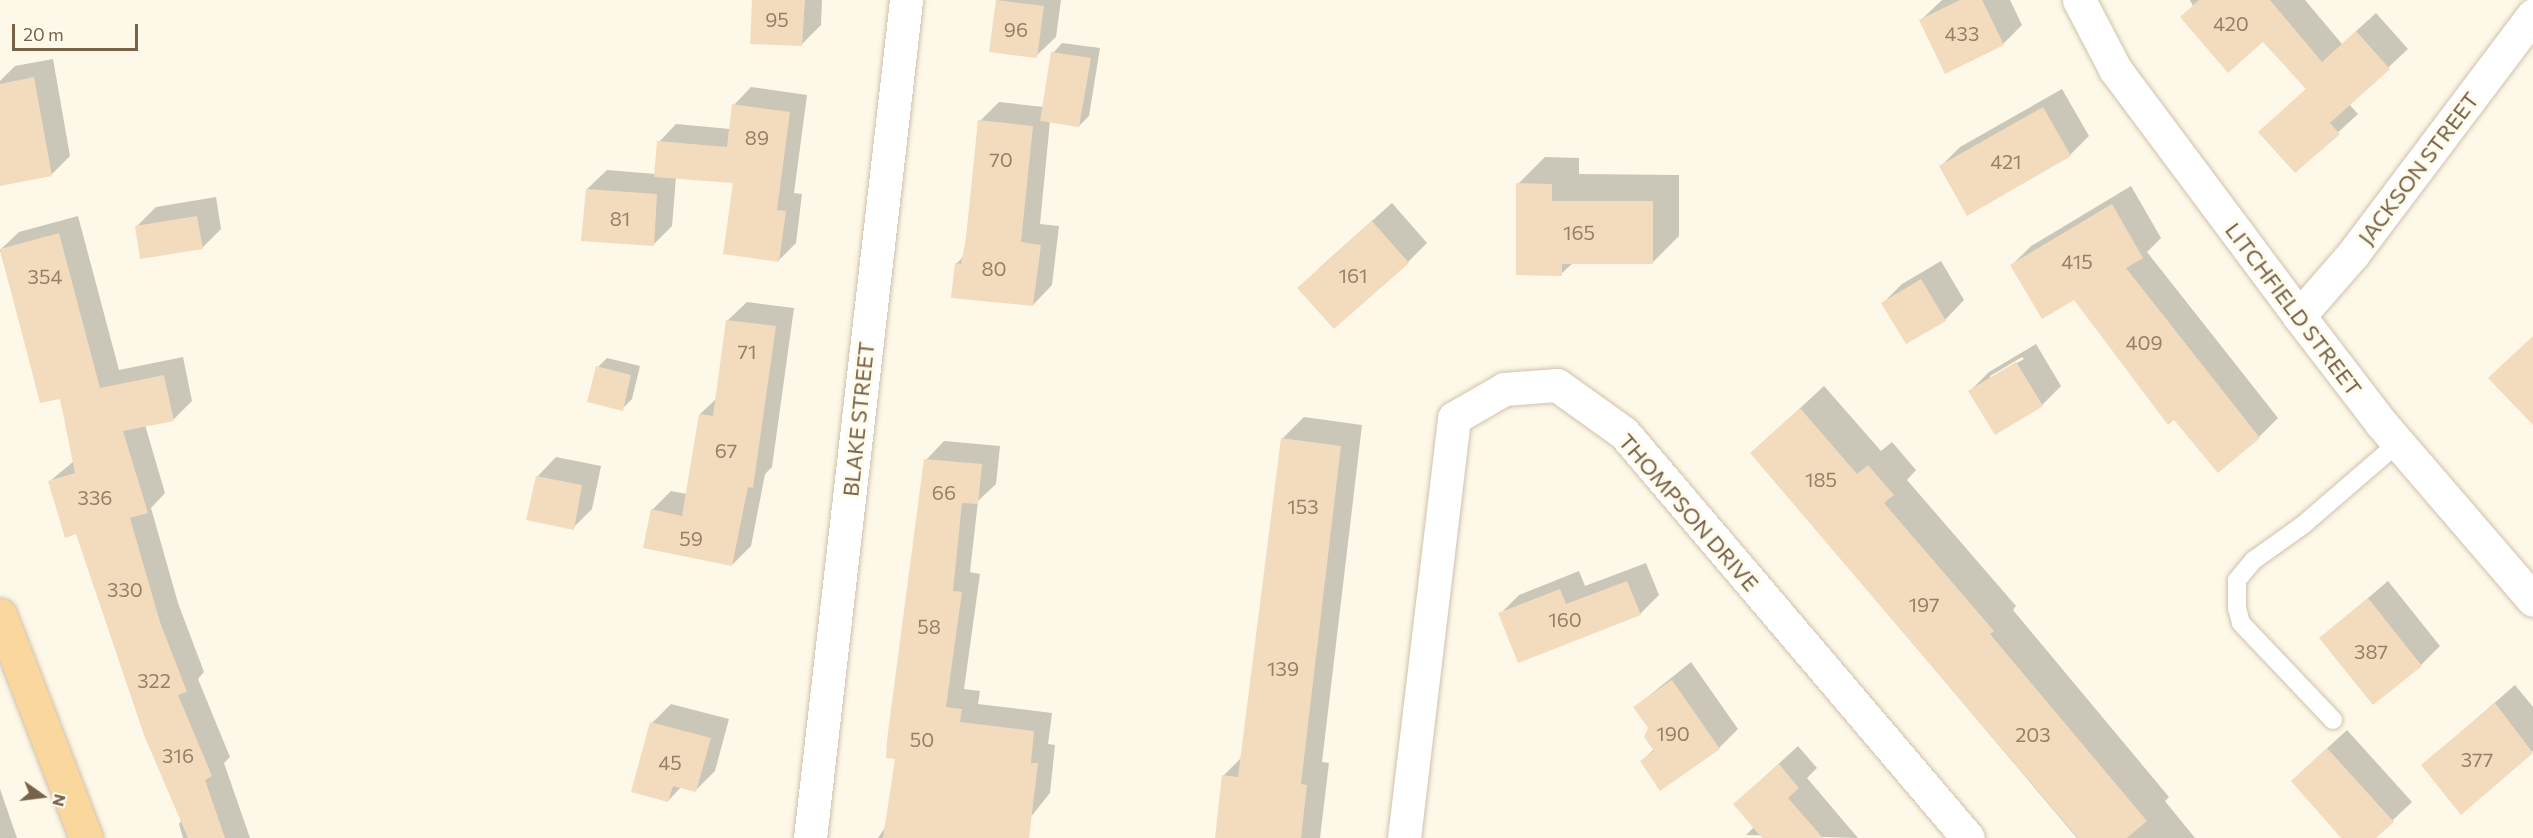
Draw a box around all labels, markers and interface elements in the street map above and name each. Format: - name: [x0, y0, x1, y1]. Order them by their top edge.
- house number: 95: [765, 7, 789, 31]
- house number: 420: [2213, 11, 2249, 35]
- scale bar: [15, 12, 141, 50]
- house number: 96: [1004, 17, 1028, 41]
- house number: 433: [1945, 21, 1979, 45]
- text: 20 m: [23, 23, 64, 45]
- street label: JACKSON STREET: [2352, 87, 2484, 249]
- house number: 89: [745, 125, 769, 149]
- house number: 70: [989, 147, 1013, 171]
- house number: 421: [1990, 149, 2022, 173]
- house number: 81: [610, 206, 630, 230]
- street label: LITCHFIELD STREET: [2220, 217, 2368, 401]
- house number: 165: [1563, 220, 1595, 244]
- house number: 415: [2061, 249, 2093, 273]
- house number: 80: [981, 256, 1007, 280]
- house number: 161: [1338, 263, 1368, 287]
- house number: 354: [28, 264, 62, 288]
- house number: 409: [2125, 330, 2163, 354]
- house number: 71: [737, 339, 757, 363]
- street label: BLAKE STREET: [837, 340, 879, 498]
- street label: THOMPSON DRIVE: [1613, 428, 1765, 596]
- house number: 67: [715, 438, 737, 462]
- house number: 185: [1805, 467, 1837, 491]
- house number: 66: [932, 480, 956, 504]
- house number: 336: [78, 485, 112, 509]
- house number: 153: [1287, 494, 1319, 518]
- house number: 59: [679, 526, 703, 550]
- house number: 330: [107, 577, 143, 601]
- house number: 197: [1908, 592, 1940, 616]
- house number: 160: [1548, 607, 1582, 631]
- house number: 58: [917, 614, 941, 638]
- house number: 387: [2354, 639, 2388, 663]
- house number: 139: [1267, 656, 1299, 680]
- house number: 322: [137, 668, 171, 692]
- house number: 190: [1656, 721, 1690, 745]
- house number: 203: [2015, 722, 2051, 746]
- house number: 50: [910, 727, 934, 751]
- house number: 316: [162, 743, 194, 767]
- house number: 377: [2461, 747, 2493, 771]
- house number: 45: [658, 750, 682, 774]
- north arrow: [12, 766, 72, 826]
- text: N: [49, 792, 71, 809]

